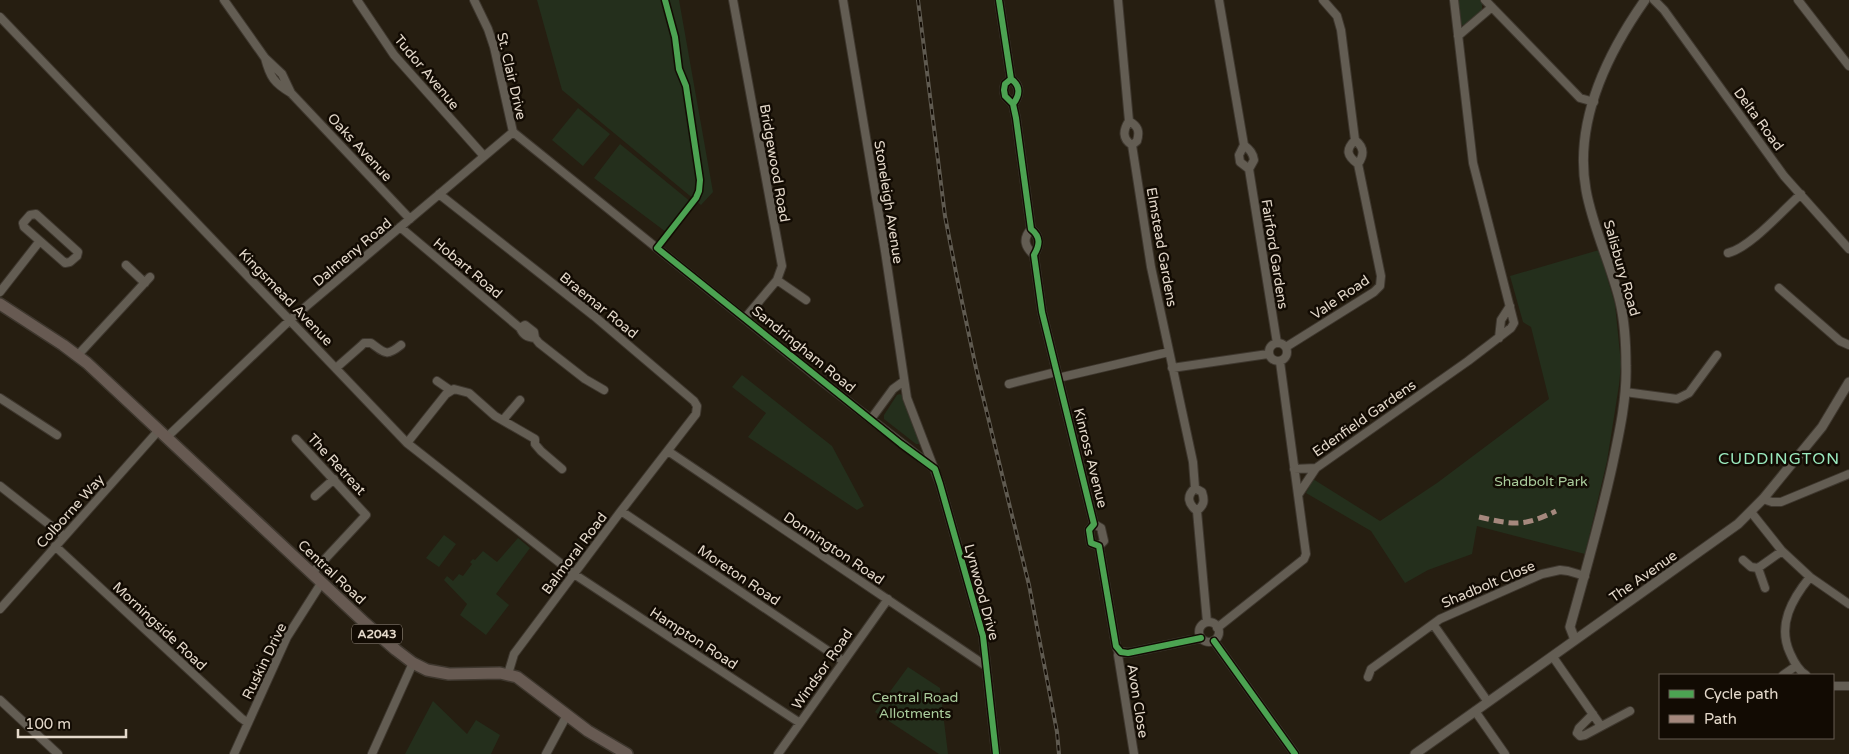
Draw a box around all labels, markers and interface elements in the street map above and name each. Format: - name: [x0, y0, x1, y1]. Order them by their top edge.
- street label: Tudor Avenue: [390, 31, 463, 113]
- street label: St. Clair Drive: [493, 31, 530, 121]
- street label: Delta Road: [1730, 84, 1787, 154]
- street label: Bridgewood Road: [756, 103, 793, 223]
- street label: Oaks Avenue: [324, 110, 396, 185]
- street label: Stoneleigh Avenue: [870, 139, 907, 265]
- street label: Elmstead Gardens: [1143, 186, 1180, 308]
- street label: Fairford Gardens: [1257, 198, 1292, 310]
- street label: Dalmeny Road: [310, 215, 395, 290]
- street label: Salisbury Road: [1600, 218, 1643, 318]
- street label: Hobart Road: [430, 235, 506, 302]
- street label: Kingsmead Avenue: [235, 245, 336, 349]
- street label: Braemar Road: [556, 269, 641, 342]
- street label: Vale Road: [1308, 272, 1373, 323]
- street label: Sandringham Road: [749, 302, 859, 396]
- street label: Edenfield Gardens: [1309, 376, 1419, 460]
- street label: Kinross Avenue: [1070, 406, 1111, 510]
- street label: The Retreat: [304, 430, 370, 499]
- district label: CUDDINGTON: [1718, 449, 1840, 469]
- street label: Colborne Way: [33, 471, 108, 552]
- park label: Shadbolt Park: [1494, 473, 1588, 490]
- street label: Donnington Road: [780, 508, 887, 588]
- street label: Balmoral Road: [538, 509, 611, 598]
- street label: Central Road: [294, 537, 369, 608]
- street label: Moreton Road: [694, 542, 783, 609]
- street label: Lynwood Drive: [961, 542, 1003, 642]
- street label: The Avenue: [1606, 547, 1680, 606]
- street label: Shadbolt Close: [1439, 557, 1538, 612]
- street label: Morningside Road: [109, 578, 210, 674]
- street label: Hampton Road: [647, 604, 741, 673]
- street label: Ruskin Drive: [239, 620, 290, 702]
- road number: A2043: [352, 624, 402, 644]
- street label: Windsor Road: [788, 626, 856, 713]
- street label: Avon Close: [1123, 663, 1152, 739]
- legend: [1659, 674, 1834, 739]
- text: Cycle path: [1704, 685, 1778, 703]
- park label: Central Road Allotments: [872, 689, 958, 722]
- scale bar: [18, 706, 125, 738]
- text: Path: [1704, 710, 1737, 728]
- text: 100 m: [25, 715, 71, 733]

